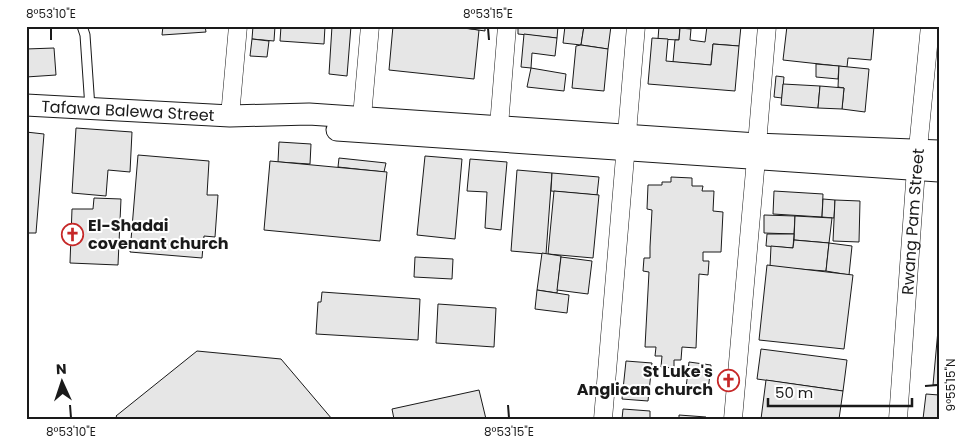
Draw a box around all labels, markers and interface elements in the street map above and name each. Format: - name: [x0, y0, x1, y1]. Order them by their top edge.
- text: 8°53'10"E: [26, 5, 76, 22]
- text: 8°53'15"E: [463, 5, 513, 22]
- street label: Tafawa Balewa Street: [41, 94, 215, 127]
- street label: Rwang Pam Street: [895, 147, 929, 296]
- place label: El-Shadai covenant church: [88, 214, 229, 255]
- church icon: El-Shadai covenant church: [60, 222, 84, 246]
- north arrow: [38, 358, 88, 408]
- text: N: [56, 359, 67, 379]
- text: 9°55'15"N: [942, 359, 959, 411]
- place label: St Luke's Anglican church: [577, 360, 713, 401]
- church icon: St Luke's Anglican church: [717, 368, 741, 392]
- scale bar: [768, 375, 911, 407]
- text: 50 m: [775, 382, 813, 403]
- text: 8°53'10"E: [46, 423, 96, 440]
- text: 8°53'15"E: [484, 423, 534, 440]

